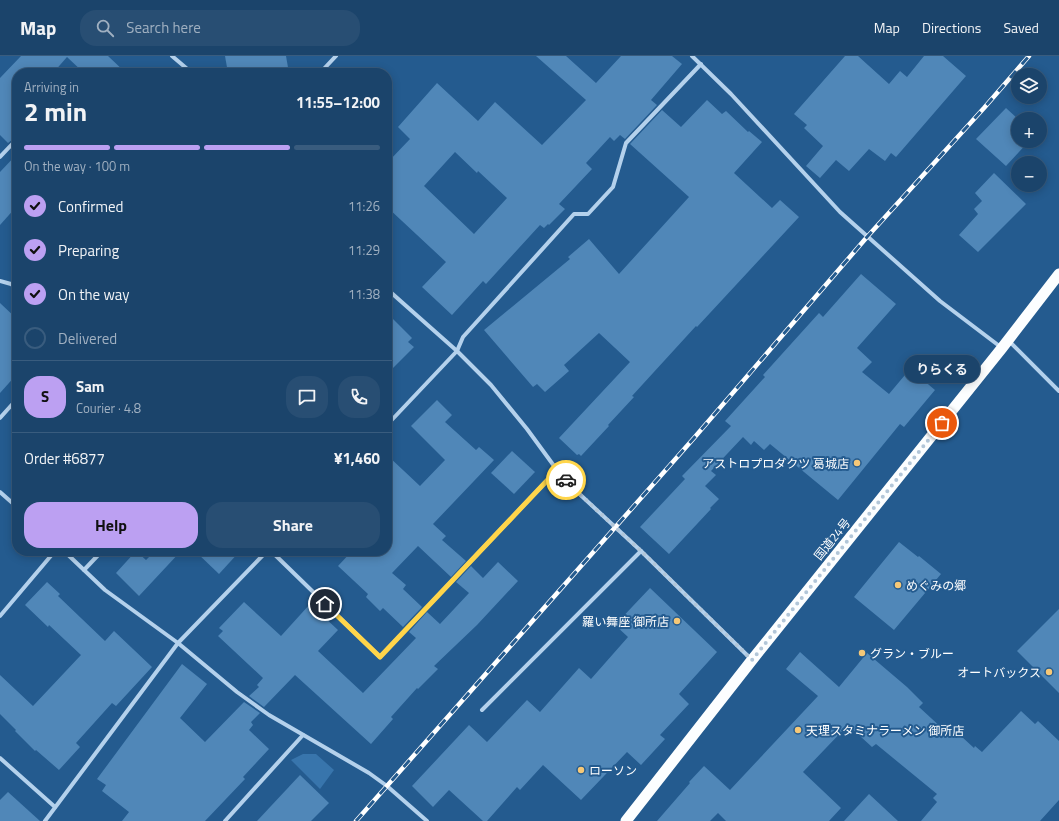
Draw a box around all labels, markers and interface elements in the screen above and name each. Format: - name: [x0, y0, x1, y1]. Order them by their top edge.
- search box: [80, 10, 360, 46]
- text: Map: [20, 13, 56, 42]
- text: Search here: [126, 16, 201, 39]
- icon: search: [94, 17, 116, 39]
- text: Map: [874, 17, 900, 38]
- text: Directions: [922, 17, 981, 38]
- text: Saved: [1003, 17, 1039, 38]
- map controls: [1011, 68, 1047, 192]
- button: layers: [1011, 68, 1047, 104]
- text: Arriving in: [24, 77, 79, 97]
- text: 11:55–12:00: [296, 91, 380, 114]
- text: 2 min: [24, 92, 87, 131]
- button: +: [1011, 112, 1047, 148]
- text: On the way · 100 m: [24, 156, 130, 176]
- button: −: [1011, 156, 1047, 192]
- icon: check: [24, 195, 46, 217]
- text: Confirmed: [58, 195, 123, 218]
- text: 11:26: [348, 196, 380, 216]
- icon: check: [24, 239, 46, 261]
- text: Preparing: [58, 239, 119, 262]
- text: 11:29: [348, 240, 380, 260]
- icon: check: [24, 283, 46, 305]
- text: On the way: [58, 283, 130, 306]
- text: 11:38: [348, 284, 380, 304]
- text: Delivered: [58, 327, 117, 350]
- callout: りらくる: [904, 355, 980, 383]
- text: りらくる: [916, 359, 968, 379]
- text: Sam: [76, 375, 104, 398]
- button: chat: [286, 376, 328, 418]
- button: phone: [338, 376, 380, 418]
- text: S: [41, 385, 49, 408]
- text: Courier · 4.8: [76, 398, 141, 418]
- pin: [925, 406, 959, 440]
- icon: bag: [931, 412, 953, 434]
- text: Order #6877: [24, 447, 105, 470]
- text: ¥1,460: [334, 447, 380, 470]
- place label: アストロプロダクツ 葛城店: [702, 454, 849, 473]
- marker: アストロプロダクツ 葛城店: [852, 458, 862, 468]
- courier: [546, 460, 586, 500]
- icon: car: [555, 469, 577, 491]
- button: Help: [24, 502, 198, 548]
- button: Share: [206, 502, 380, 548]
- street label: 国道24号: [809, 514, 855, 564]
- place label: めぐみの郷: [906, 576, 966, 595]
- marker: めぐみの郷: [893, 580, 903, 590]
- pin: [308, 587, 342, 621]
- icon: home: [314, 593, 336, 615]
- place label: 羅い舞座 御所店: [582, 612, 669, 631]
- marker: 羅い舞座 御所店: [672, 616, 682, 626]
- place label: グラン・ブルー: [870, 644, 954, 663]
- marker: グラン・ブルー: [857, 648, 867, 658]
- place label: オートバックス: [957, 663, 1041, 682]
- marker: オートバックス: [1044, 667, 1054, 677]
- place label: 天理スタミナラーメン 御所店: [806, 721, 964, 740]
- marker: 天理スタミナラーメン 御所店: [793, 725, 803, 735]
- place label: ローソン: [589, 761, 637, 780]
- marker: ローソン: [576, 765, 586, 775]

